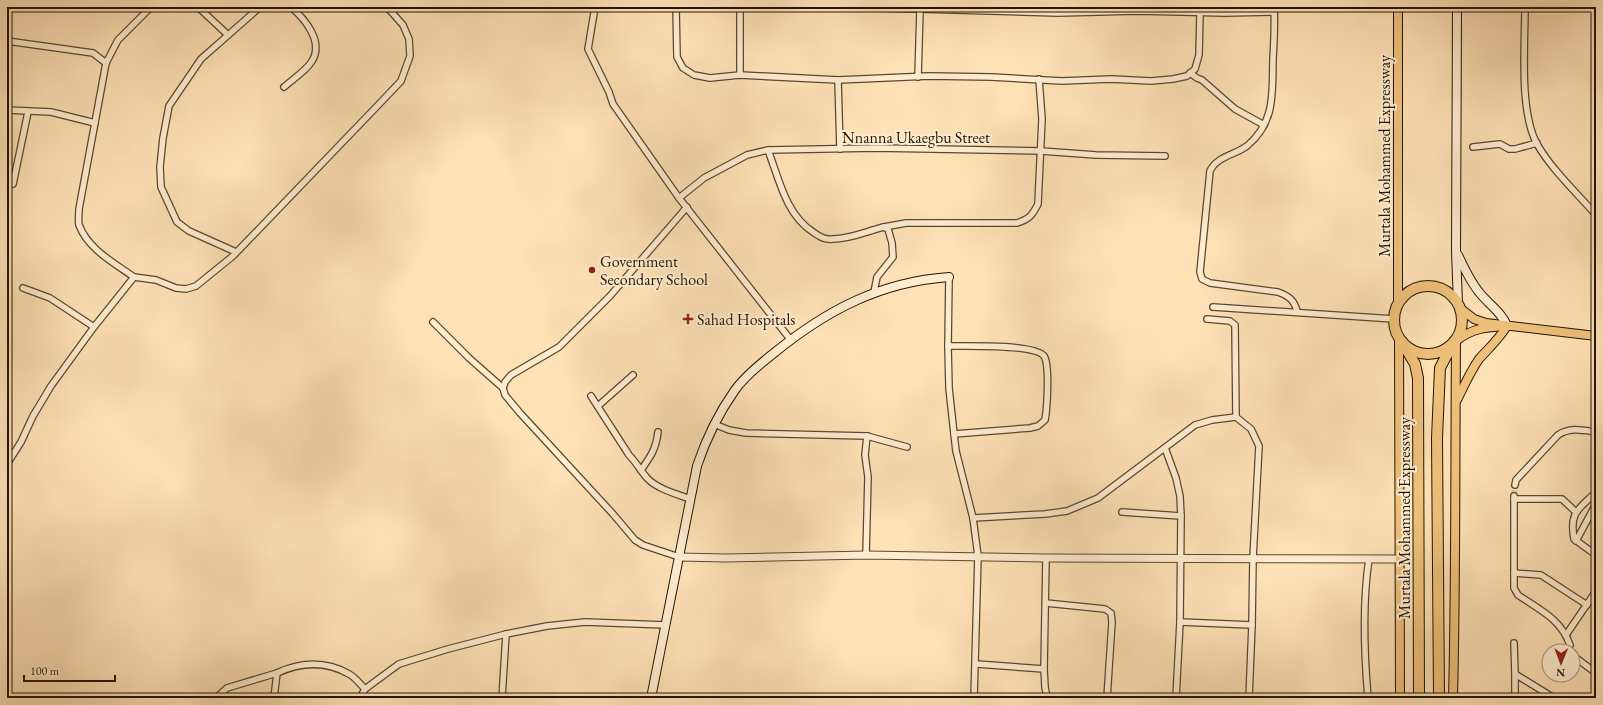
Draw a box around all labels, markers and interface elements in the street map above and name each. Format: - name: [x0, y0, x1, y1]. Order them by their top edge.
- street label: Murtala Mohammed Expressway: [1374, 54, 1395, 257]
- street label: Nnanna Ukaegbu Street: [842, 127, 990, 148]
- place label: Government Secondary School: [600, 251, 708, 290]
- marker: Government Secondary School: [587, 265, 597, 275]
- place label: Sahad Hospitals: [697, 309, 795, 330]
- marker: Sahad Hospitals: [682, 313, 694, 325]
- street label: Murtala Mohammed Expressway: [1394, 416, 1415, 619]
- north arrow: [1541, 643, 1581, 683]
- scale bar: [24, 657, 115, 683]
- text: 100 m: [30, 663, 60, 679]
- text: N: [1556, 666, 1565, 680]

